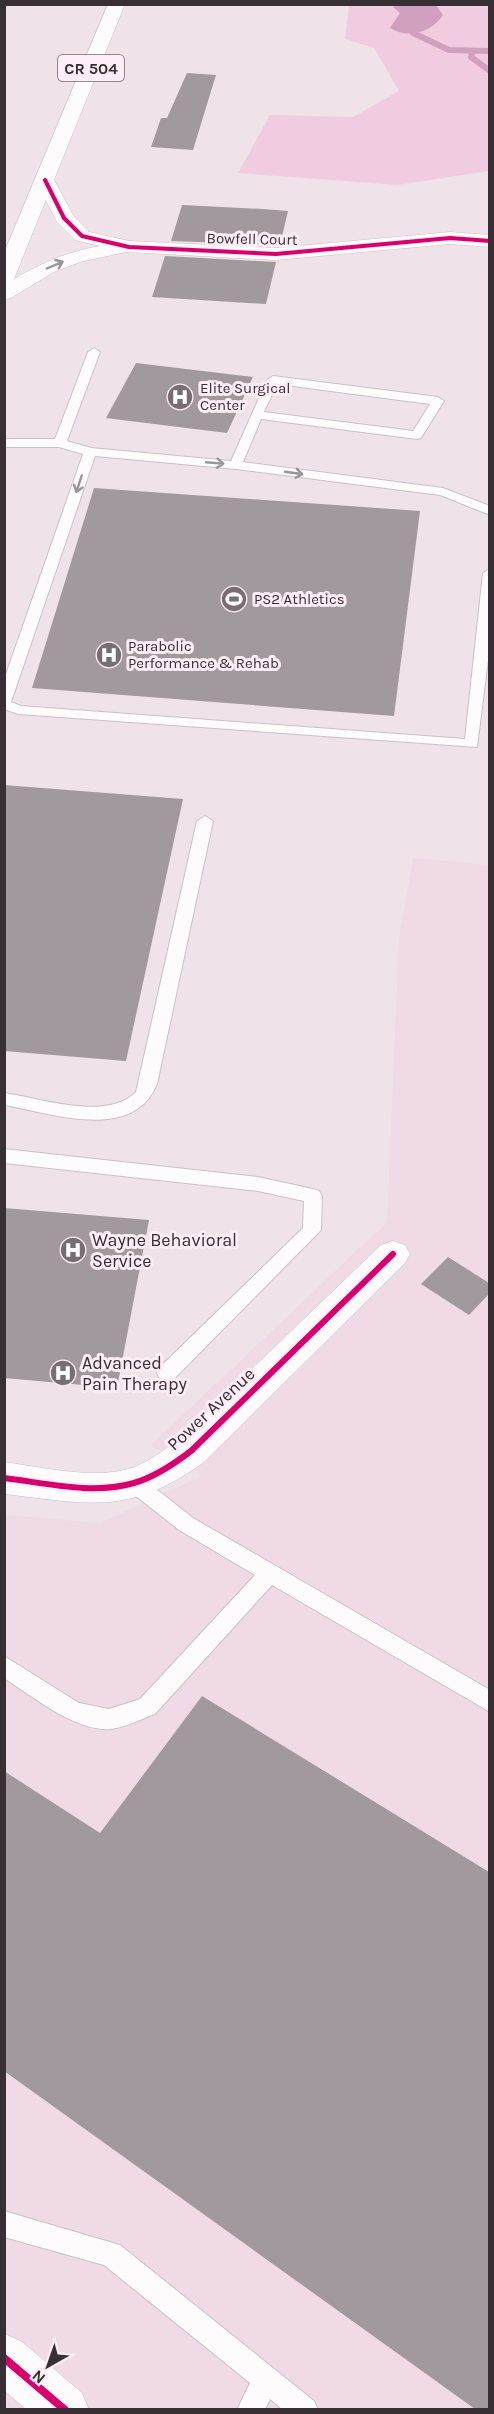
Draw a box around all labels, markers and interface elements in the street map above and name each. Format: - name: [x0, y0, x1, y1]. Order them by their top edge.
- road number: CR 504: [58, 55, 124, 81]
- street label: Bowfell Court: [206, 229, 298, 249]
- one-way arrow: [45, 259, 64, 270]
- place label: Elite Surgical Center: [200, 379, 290, 414]
- hospital icon: Elite Surgical Center: [165, 382, 195, 412]
- one-way arrow: [204, 458, 224, 469]
- one-way arrow: [284, 467, 304, 478]
- one-way arrow: [73, 474, 84, 493]
- sports icon: PS2 Athletics: [219, 584, 249, 614]
- place label: PS2 Athletics: [254, 590, 345, 608]
- place label: Parabolic Performance & Rehab: [128, 637, 279, 672]
- hospital icon: Parabolic Performance & Rehab: [94, 640, 124, 670]
- place label: Wayne Behavioral Service: [92, 1229, 237, 1272]
- hospital icon: Wayne Behavioral Service: [58, 1235, 88, 1265]
- place label: Advanced Pain Therapy: [82, 1352, 187, 1395]
- hospital icon: Advanced Pain Therapy: [48, 1358, 78, 1388]
- street label: Power Avenue: [163, 1363, 259, 1455]
- north arrow: [18, 2336, 78, 2396]
- text: N: [28, 2366, 49, 2388]

